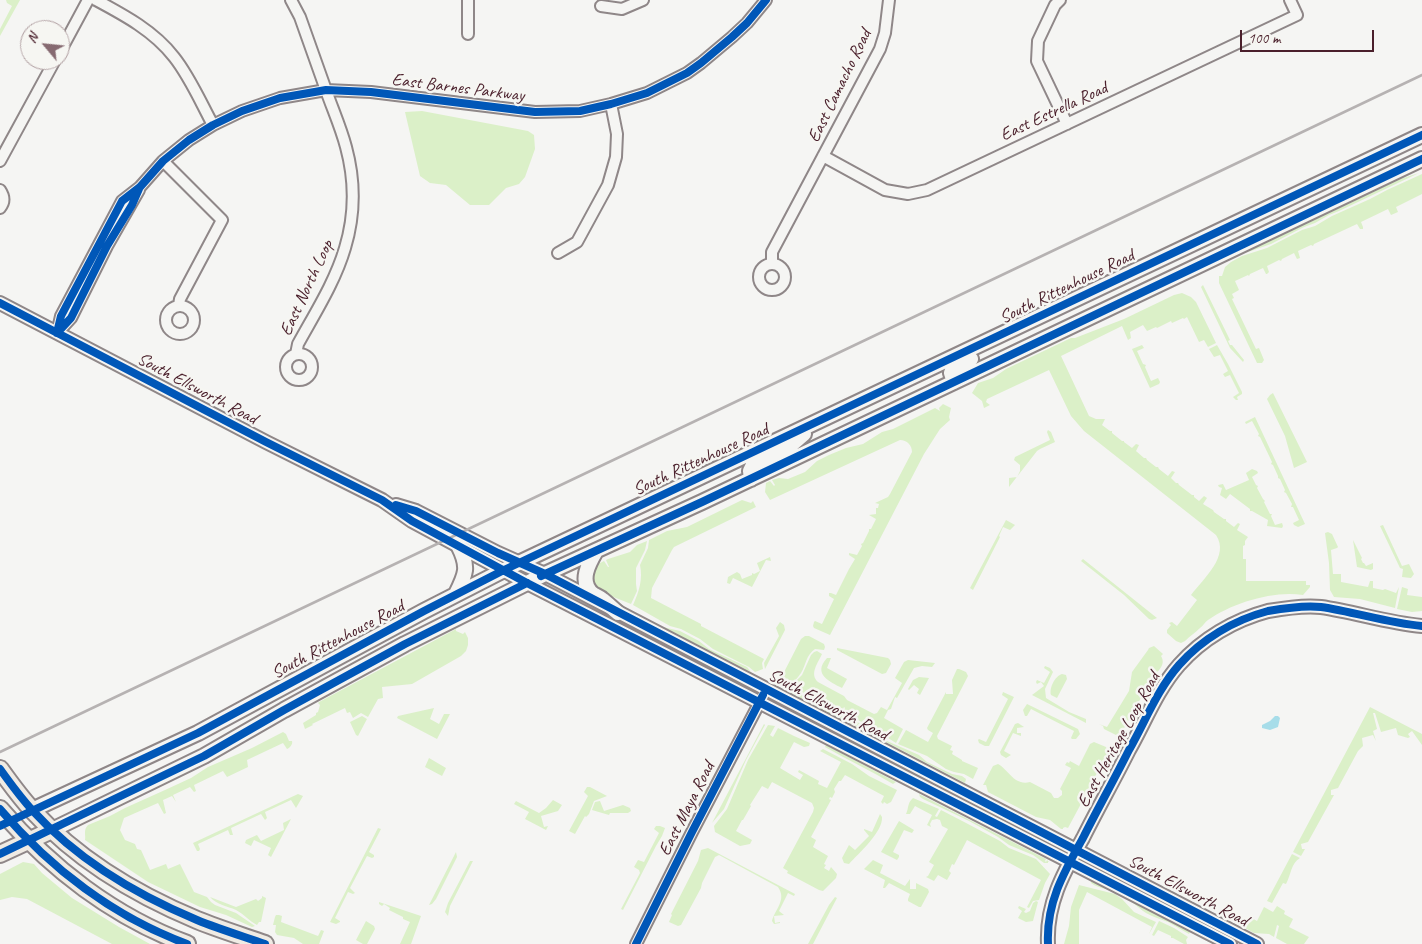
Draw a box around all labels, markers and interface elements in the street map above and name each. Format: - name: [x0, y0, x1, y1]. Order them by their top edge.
- north arrow: [20, 20, 70, 70]
- scale bar: [1242, 20, 1376, 52]
- street label: East Camacho Road: [803, 26, 877, 146]
- text: 100 m: [1248, 29, 1280, 48]
- text: N: [23, 30, 42, 46]
- street label: East Barnes Parkway: [391, 69, 525, 107]
- street label: East Estrella Road: [997, 78, 1111, 146]
- street label: East North Loop: [275, 237, 339, 339]
- street label: South Rittenhouse Road: [996, 245, 1138, 329]
- street label: South Ellsworth Road: [133, 348, 261, 430]
- street label: South Rittenhouse Road: [630, 419, 772, 501]
- street label: South Rittenhouse Road: [268, 596, 408, 684]
- street label: South Ellsworth Road: [764, 664, 892, 746]
- street label: East Heritage Loop Road: [1073, 669, 1165, 811]
- street label: East Maya Road: [654, 759, 720, 859]
- street label: South Ellsworth Road: [1124, 850, 1252, 932]

